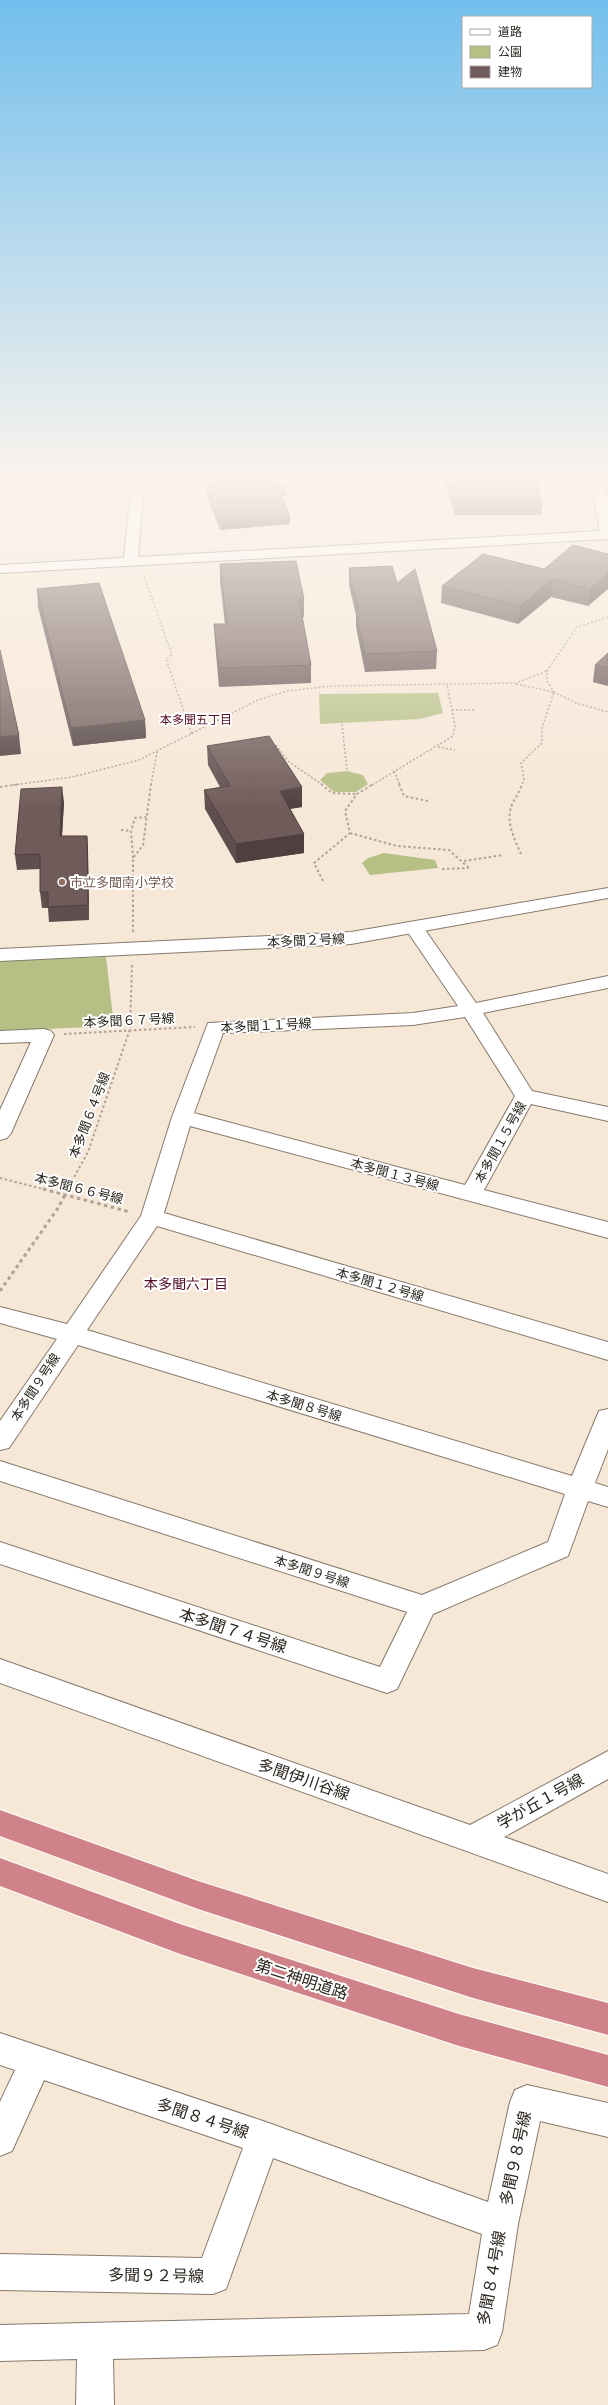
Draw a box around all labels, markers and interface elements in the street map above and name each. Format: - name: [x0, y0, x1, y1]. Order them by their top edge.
- legend: [462, 16, 592, 88]
- text: 道路: [498, 23, 522, 40]
- text: 公園: [498, 43, 522, 60]
- text: 建物: [498, 63, 522, 80]
- district label: 本多聞五丁目: [160, 711, 232, 728]
- place label: 市立多聞南小学校: [70, 873, 174, 891]
- marker: 市立多聞南小学校: [57, 877, 67, 887]
- street label: 本多聞２号線: [267, 929, 345, 951]
- street label: 本多聞６７号線: [83, 1009, 175, 1031]
- street label: 本多聞１１号線: [220, 1014, 312, 1036]
- street label: 本多聞６４号線: [64, 1069, 114, 1161]
- street label: 本多聞１５号線: [470, 1098, 530, 1186]
- street label: 本多聞１３号線: [349, 1154, 441, 1194]
- street label: 本多聞６６号線: [33, 1168, 125, 1208]
- street label: 本多聞１２号線: [334, 1263, 426, 1305]
- district label: 本多聞六丁目: [144, 1274, 228, 1293]
- street label: 本多聞９号線: [6, 1349, 64, 1425]
- street label: 本多聞８号線: [264, 1385, 344, 1425]
- street label: 本多聞９号線: [272, 1550, 352, 1592]
- street label: 本多聞７４号線: [176, 1602, 290, 1658]
- street label: 多聞伊川谷線: [255, 1753, 353, 1805]
- street label: 学が丘１号線: [493, 1768, 587, 1834]
- street label: 第二神明道路: [253, 1954, 351, 2004]
- street label: 多聞８４号線: [154, 2093, 252, 2143]
- street label: 多聞９８号線: [494, 2109, 536, 2207]
- street label: 多聞８４号線: [472, 2229, 510, 2327]
- street label: 多聞９２号線: [108, 2263, 204, 2287]

